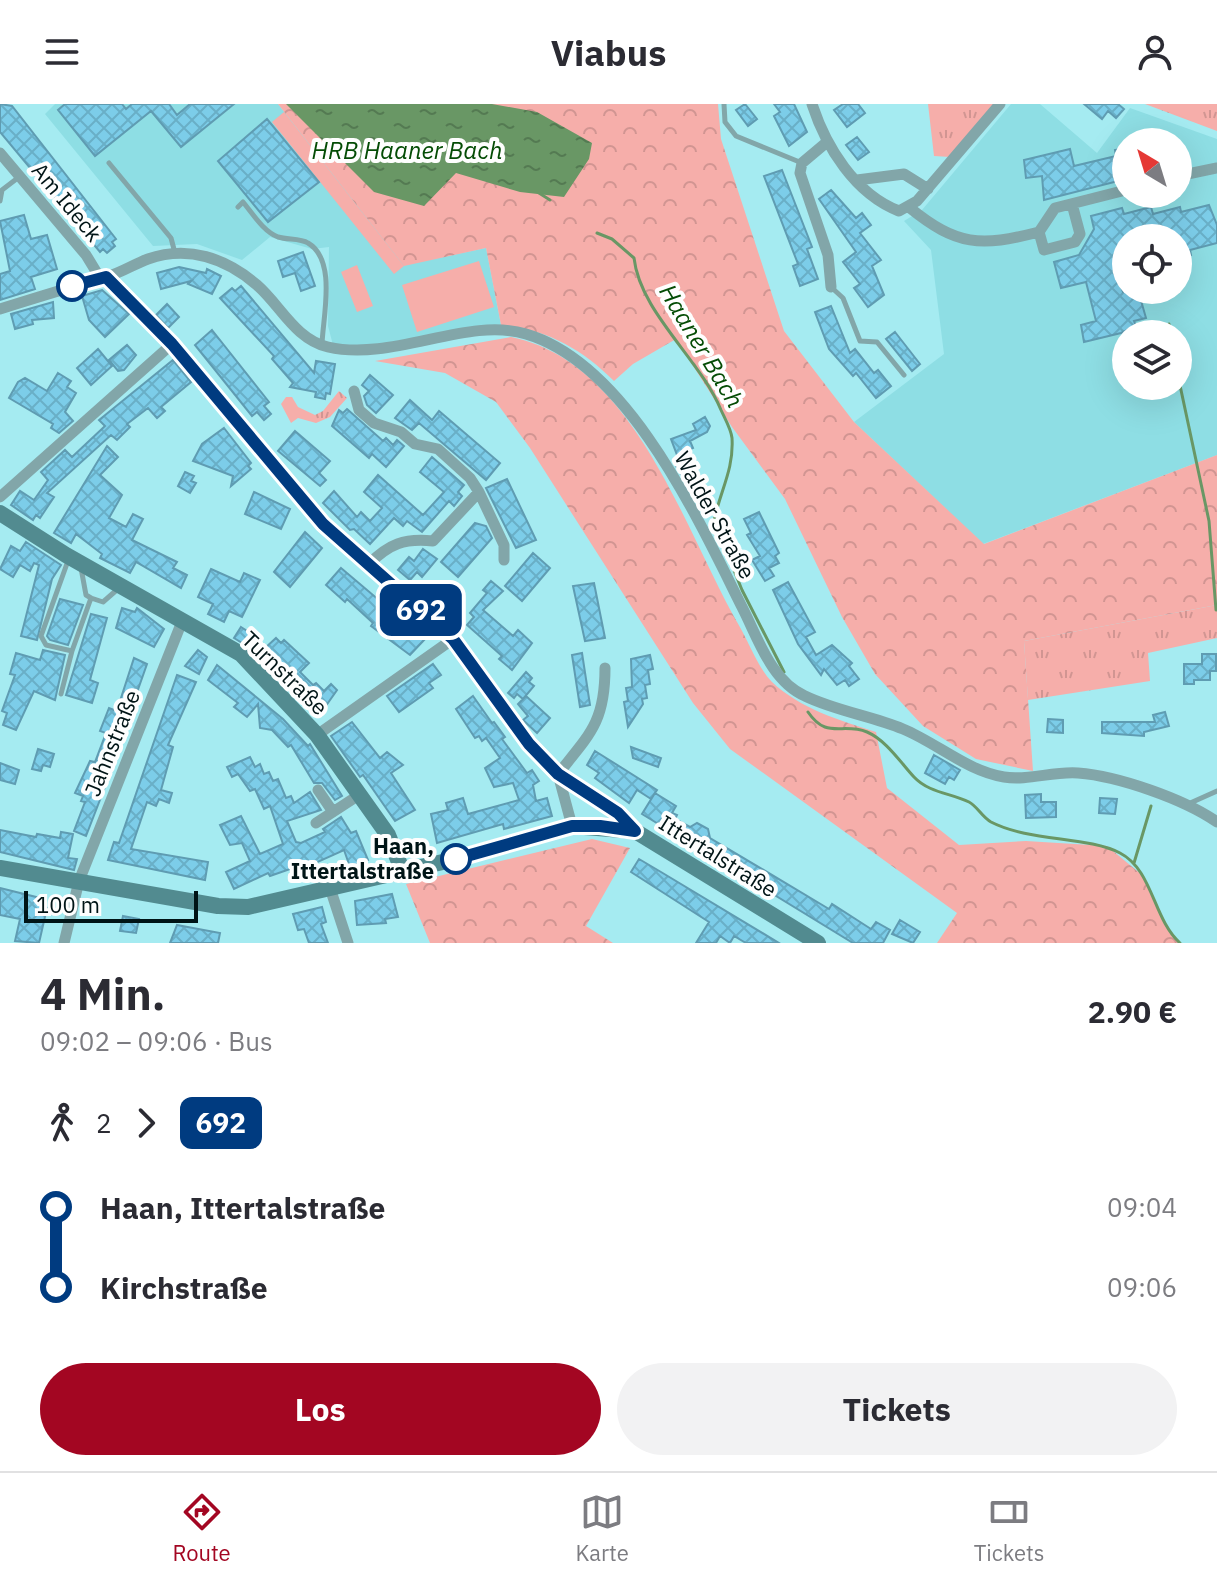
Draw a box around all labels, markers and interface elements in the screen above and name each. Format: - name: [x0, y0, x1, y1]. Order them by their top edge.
- text: Viabus: [551, 29, 666, 76]
- icon: menu: [40, 30, 84, 74]
- icon: person: [1133, 30, 1177, 74]
- north arrow: [1112, 128, 1192, 208]
- map controls: [1112, 128, 1192, 400]
- water label: HRB Haaner Bach: [312, 134, 502, 166]
- street label: Am Ideck: [26, 156, 109, 248]
- button: locate: [1112, 224, 1192, 304]
- unlabelled marker: [57, 271, 87, 301]
- water label: Haaner Bach: [652, 278, 751, 413]
- button: layers: [1112, 320, 1192, 400]
- street label: Walder Straße: [668, 446, 762, 584]
- line badge: 692: [375, 584, 467, 636]
- text: 692: [396, 591, 446, 628]
- street label: Turnstraße: [236, 624, 335, 721]
- street label: Jahnstraße: [77, 685, 146, 800]
- street label: Ittertalstraße: [654, 808, 783, 903]
- place label: Haan, Ittertalstraße: [291, 831, 434, 885]
- marker: Haan, Ittertalstraße: [441, 844, 471, 874]
- scale bar: [24, 887, 198, 923]
- text: 100 m: [36, 890, 100, 919]
- text: 4 Min.: [40, 965, 165, 1022]
- text: 2.90 €: [1088, 992, 1177, 1031]
- text: 09:02 – 09:06 · Bus: [40, 1024, 273, 1058]
- icon: walk: [40, 1101, 84, 1145]
- icon: forward: [124, 1101, 168, 1145]
- text: 692: [196, 1104, 246, 1141]
- text: 2: [96, 1106, 112, 1140]
- text: Haan, Ittertalstraße: [100, 1188, 385, 1227]
- text: 09:04: [1107, 1190, 1177, 1224]
- text: Kirchstraße: [100, 1268, 268, 1307]
- text: 09:06: [1107, 1270, 1177, 1304]
- button: Los: [40, 1363, 601, 1455]
- button: Tickets: [617, 1363, 1177, 1455]
- tab: Route: [172, 1490, 231, 1567]
- tab: Karte: [576, 1490, 629, 1567]
- tab: Tickets: [974, 1490, 1045, 1567]

